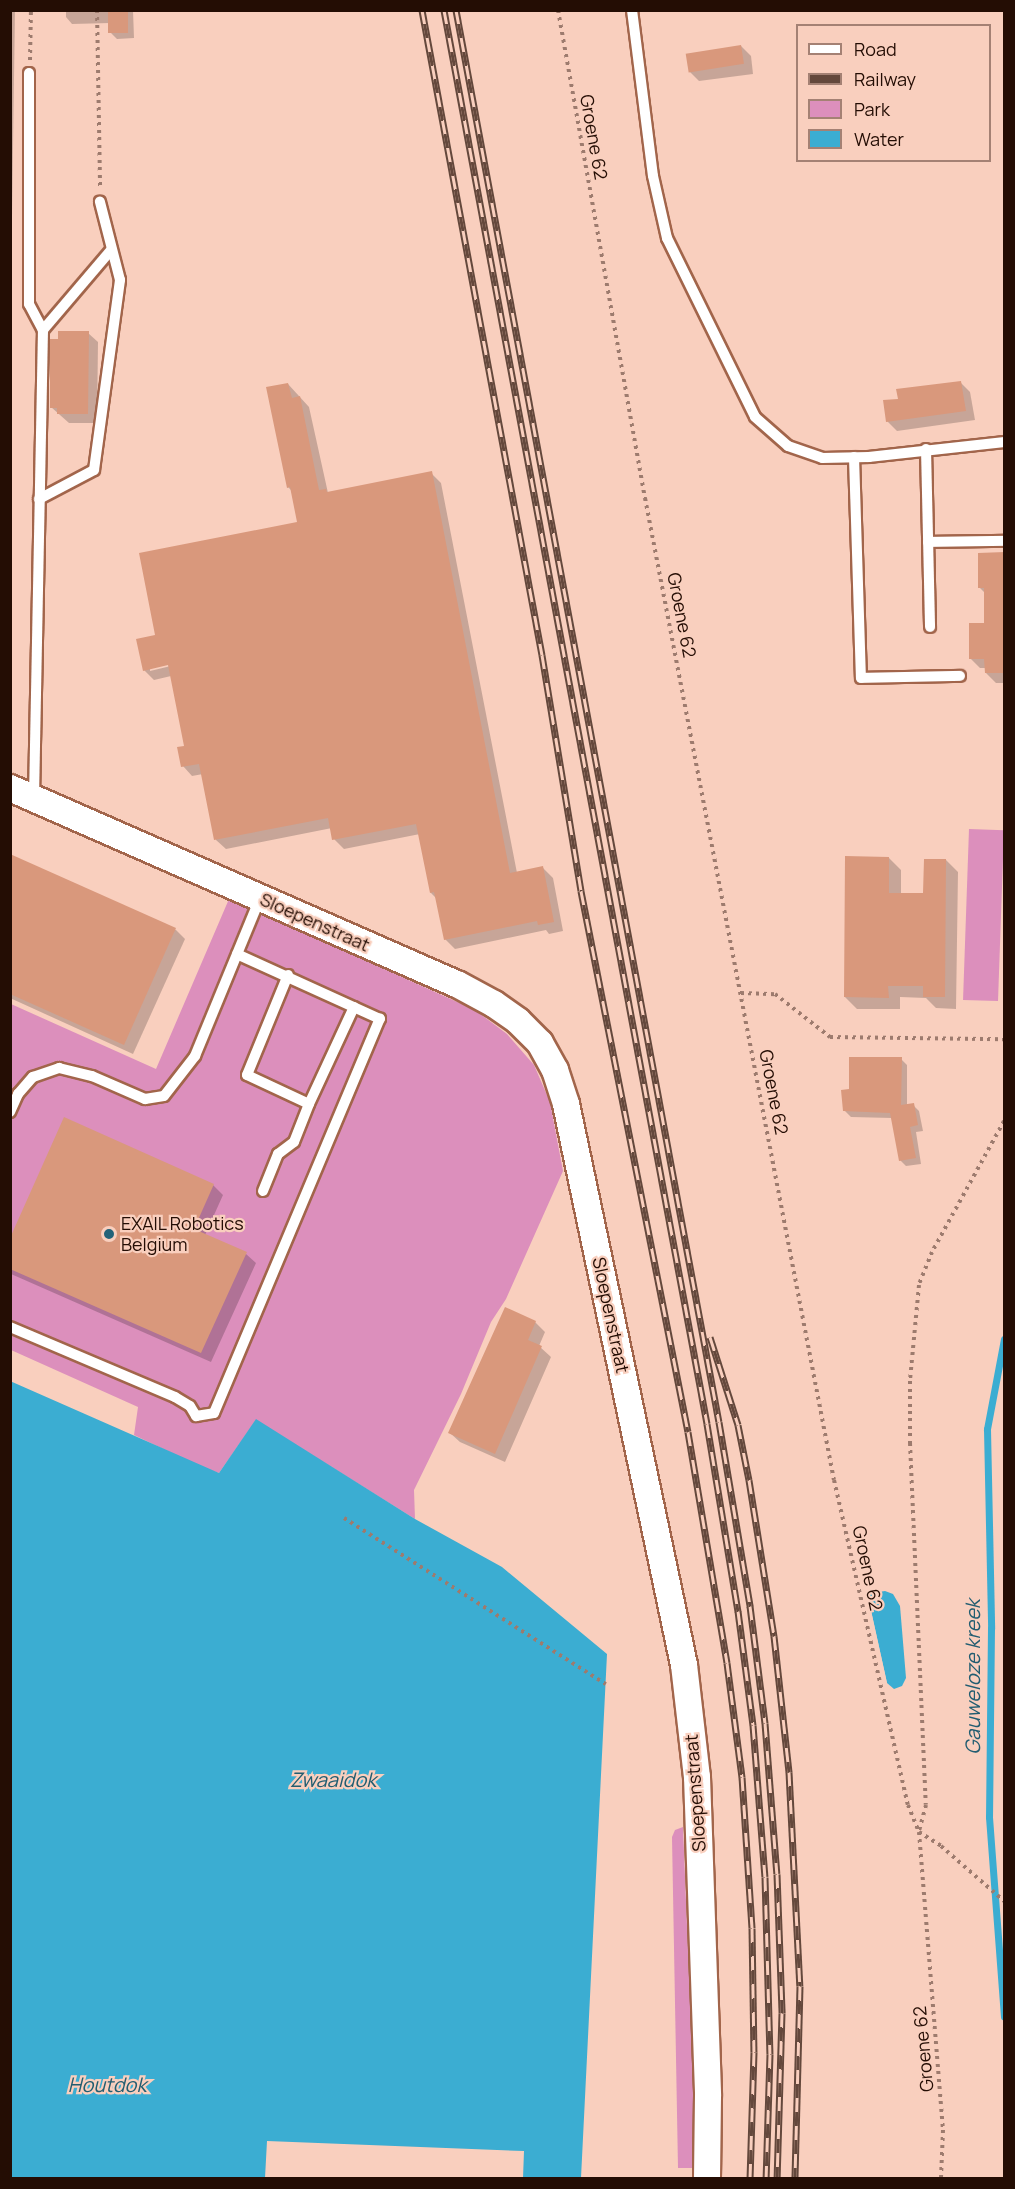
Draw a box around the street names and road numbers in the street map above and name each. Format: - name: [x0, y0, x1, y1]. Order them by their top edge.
- street label: Groene 62: [576, 93, 612, 181]
- street label: Groene 62: [663, 571, 701, 659]
- street label: Sloepenstraat: [257, 888, 373, 956]
- street label: Groene 62: [755, 1048, 793, 1136]
- street label: Sloepenstraat: [588, 1255, 634, 1375]
- street label: Groene 62: [848, 1524, 888, 1612]
- street label: Sloepenstraat: [680, 1733, 710, 1853]
- street label: Groene 62: [908, 2005, 938, 2093]

